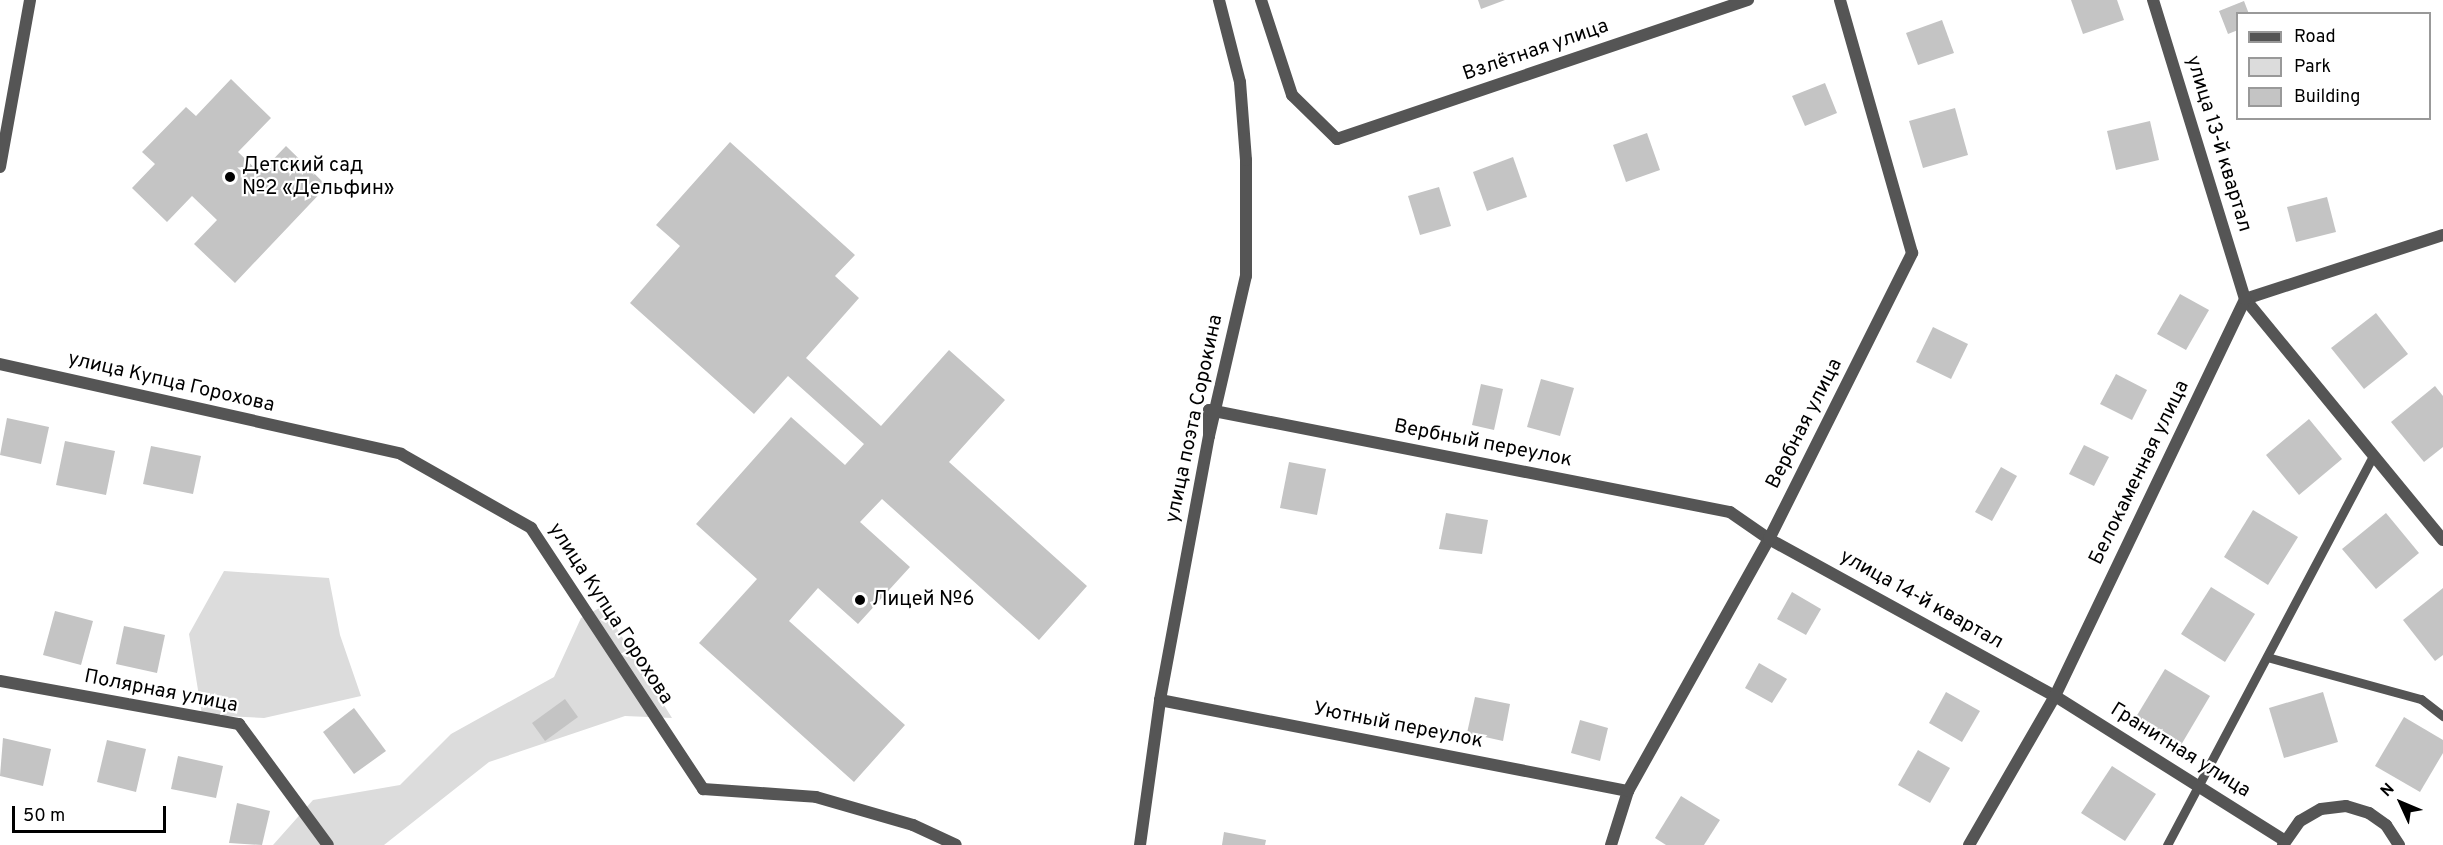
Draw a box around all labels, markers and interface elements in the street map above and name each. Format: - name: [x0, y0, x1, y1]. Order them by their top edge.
- legend: [2236, 12, 2431, 120]
- street label: Взлётная улица: [1460, 15, 1612, 87]
- text: Road: [2294, 26, 2336, 49]
- street label: улица 13-й квартал: [2180, 53, 2256, 235]
- text: Park: [2294, 56, 2331, 79]
- text: Building: [2294, 86, 2360, 109]
- place label: Детский сад №2 «Дельфин»: [242, 154, 394, 201]
- marker: Детский сад №2 «Дельфин»: [223, 170, 237, 184]
- street label: улица поэта Сорокина: [1161, 313, 1229, 525]
- street label: улица Купца Горохова: [65, 348, 277, 418]
- street label: Вербная улица: [1762, 355, 1848, 493]
- street label: Белокаменная улица: [2085, 377, 2195, 569]
- street label: Вербный переулок: [1392, 415, 1574, 473]
- street label: улица Купца Горохова: [542, 519, 678, 709]
- street label: улица 14-й квартал: [1835, 545, 2007, 655]
- place label: Лицей №6: [872, 588, 974, 612]
- marker: Лицей №6: [853, 593, 867, 607]
- street label: Полярная улица: [82, 665, 240, 719]
- street label: Уютный переулок: [1311, 698, 1485, 754]
- street label: Гранитная улица: [2105, 698, 2255, 804]
- north arrow: [2371, 773, 2431, 833]
- text: N: [2377, 779, 2399, 802]
- scale bar: [15, 794, 170, 832]
- text: 50 m: [23, 805, 65, 828]

